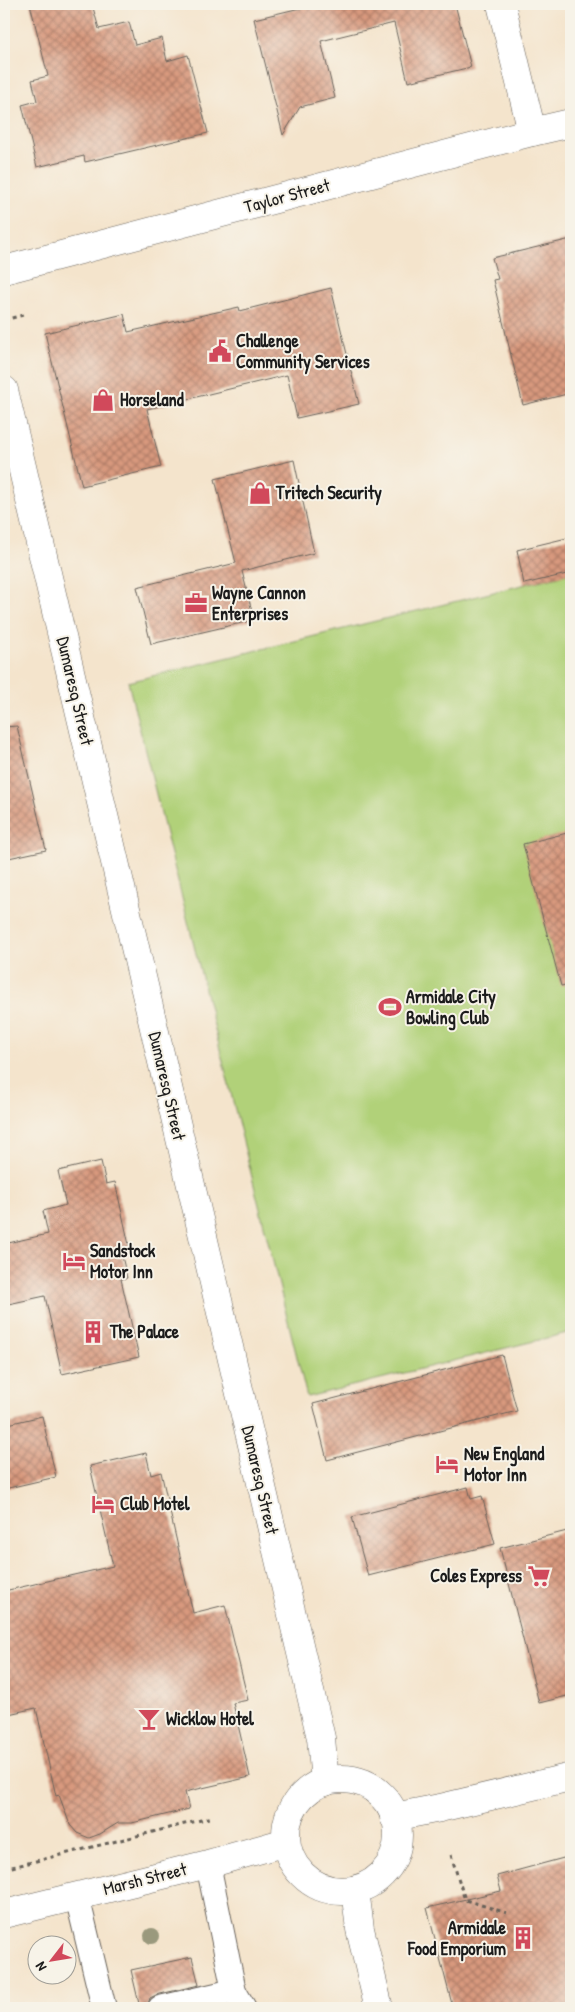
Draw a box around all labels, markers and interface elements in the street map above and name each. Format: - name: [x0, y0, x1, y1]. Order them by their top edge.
- street label: Taylor Street: [241, 172, 333, 219]
- place label: Challenge Community Services: [236, 328, 370, 375]
- public building icon: Challenge Community Services: [207, 338, 233, 364]
- shop icon: Horseland: [90, 387, 116, 413]
- place label: Horseland: [120, 387, 184, 412]
- shop icon: Tritech Security: [247, 480, 273, 506]
- place label: Tritech Security: [275, 480, 382, 506]
- place label: Wayne Cannon Enterprises: [212, 580, 306, 627]
- office icon: Wayne Cannon Enterprises: [183, 590, 209, 616]
- street label: Dumaresq Street: [51, 634, 100, 748]
- place label: Armidale City Bowling Club: [406, 984, 496, 1031]
- sports icon: Armidale City Bowling Club: [377, 994, 403, 1020]
- street label: Dumaresq Street: [143, 1029, 192, 1143]
- place label: Sandstock Motor Inn: [90, 1238, 156, 1284]
- hotel icon: Sandstock Motor Inn: [61, 1248, 87, 1274]
- building icon: The Palace: [80, 1319, 106, 1345]
- place label: The Palace: [109, 1319, 180, 1344]
- street label: Dumaresq Street: [236, 1423, 285, 1537]
- place label: New England Motor Inn: [464, 1441, 544, 1487]
- hotel icon: New England Motor Inn: [434, 1451, 460, 1477]
- hotel icon: Club Motel: [90, 1491, 116, 1517]
- place label: Club Motel: [120, 1491, 191, 1516]
- place label: Coles Express: [430, 1563, 522, 1589]
- supermarket icon: Coles Express: [526, 1563, 552, 1589]
- bar icon: Wicklow Hotel: [136, 1706, 162, 1732]
- place label: Wicklow Hotel: [166, 1706, 255, 1731]
- street label: Marsh Street: [101, 1856, 190, 1901]
- place label: Armidale Food Emporium: [407, 1915, 507, 1962]
- building icon: Armidale Food Emporium: [510, 1925, 536, 1951]
- north arrow: [28, 1934, 78, 1984]
- text: N: [30, 1958, 50, 1975]

